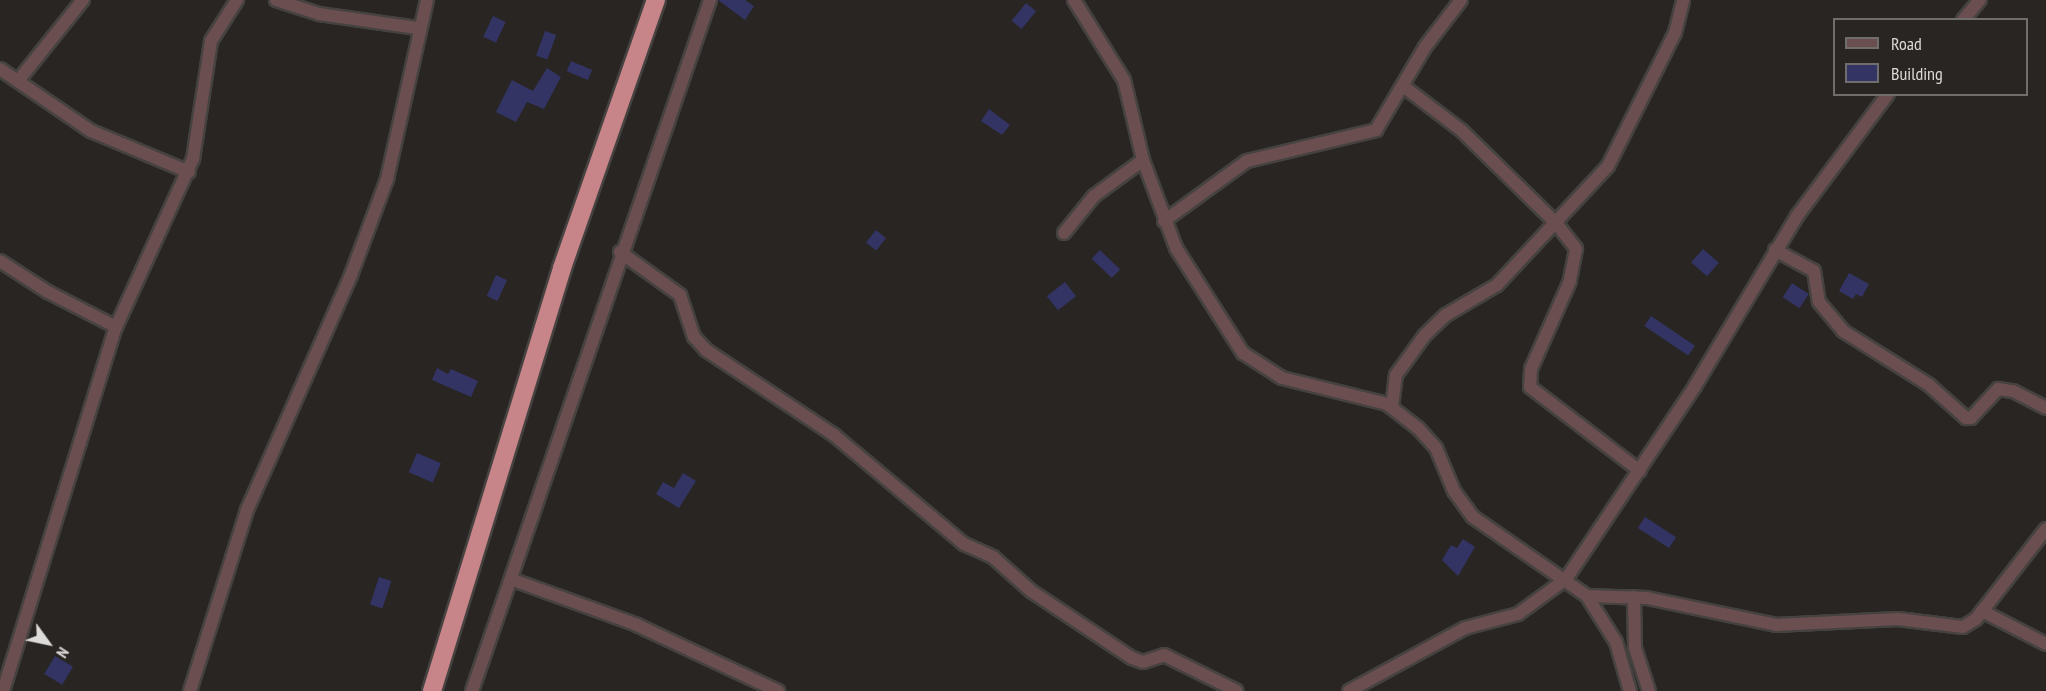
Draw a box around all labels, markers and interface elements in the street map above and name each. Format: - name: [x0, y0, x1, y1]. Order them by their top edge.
- legend: [1833, 18, 2028, 96]
- text: Road: [1891, 32, 1922, 55]
- text: Building: [1891, 62, 1943, 85]
- north arrow: [18, 613, 78, 673]
- text: N: [52, 644, 74, 662]

